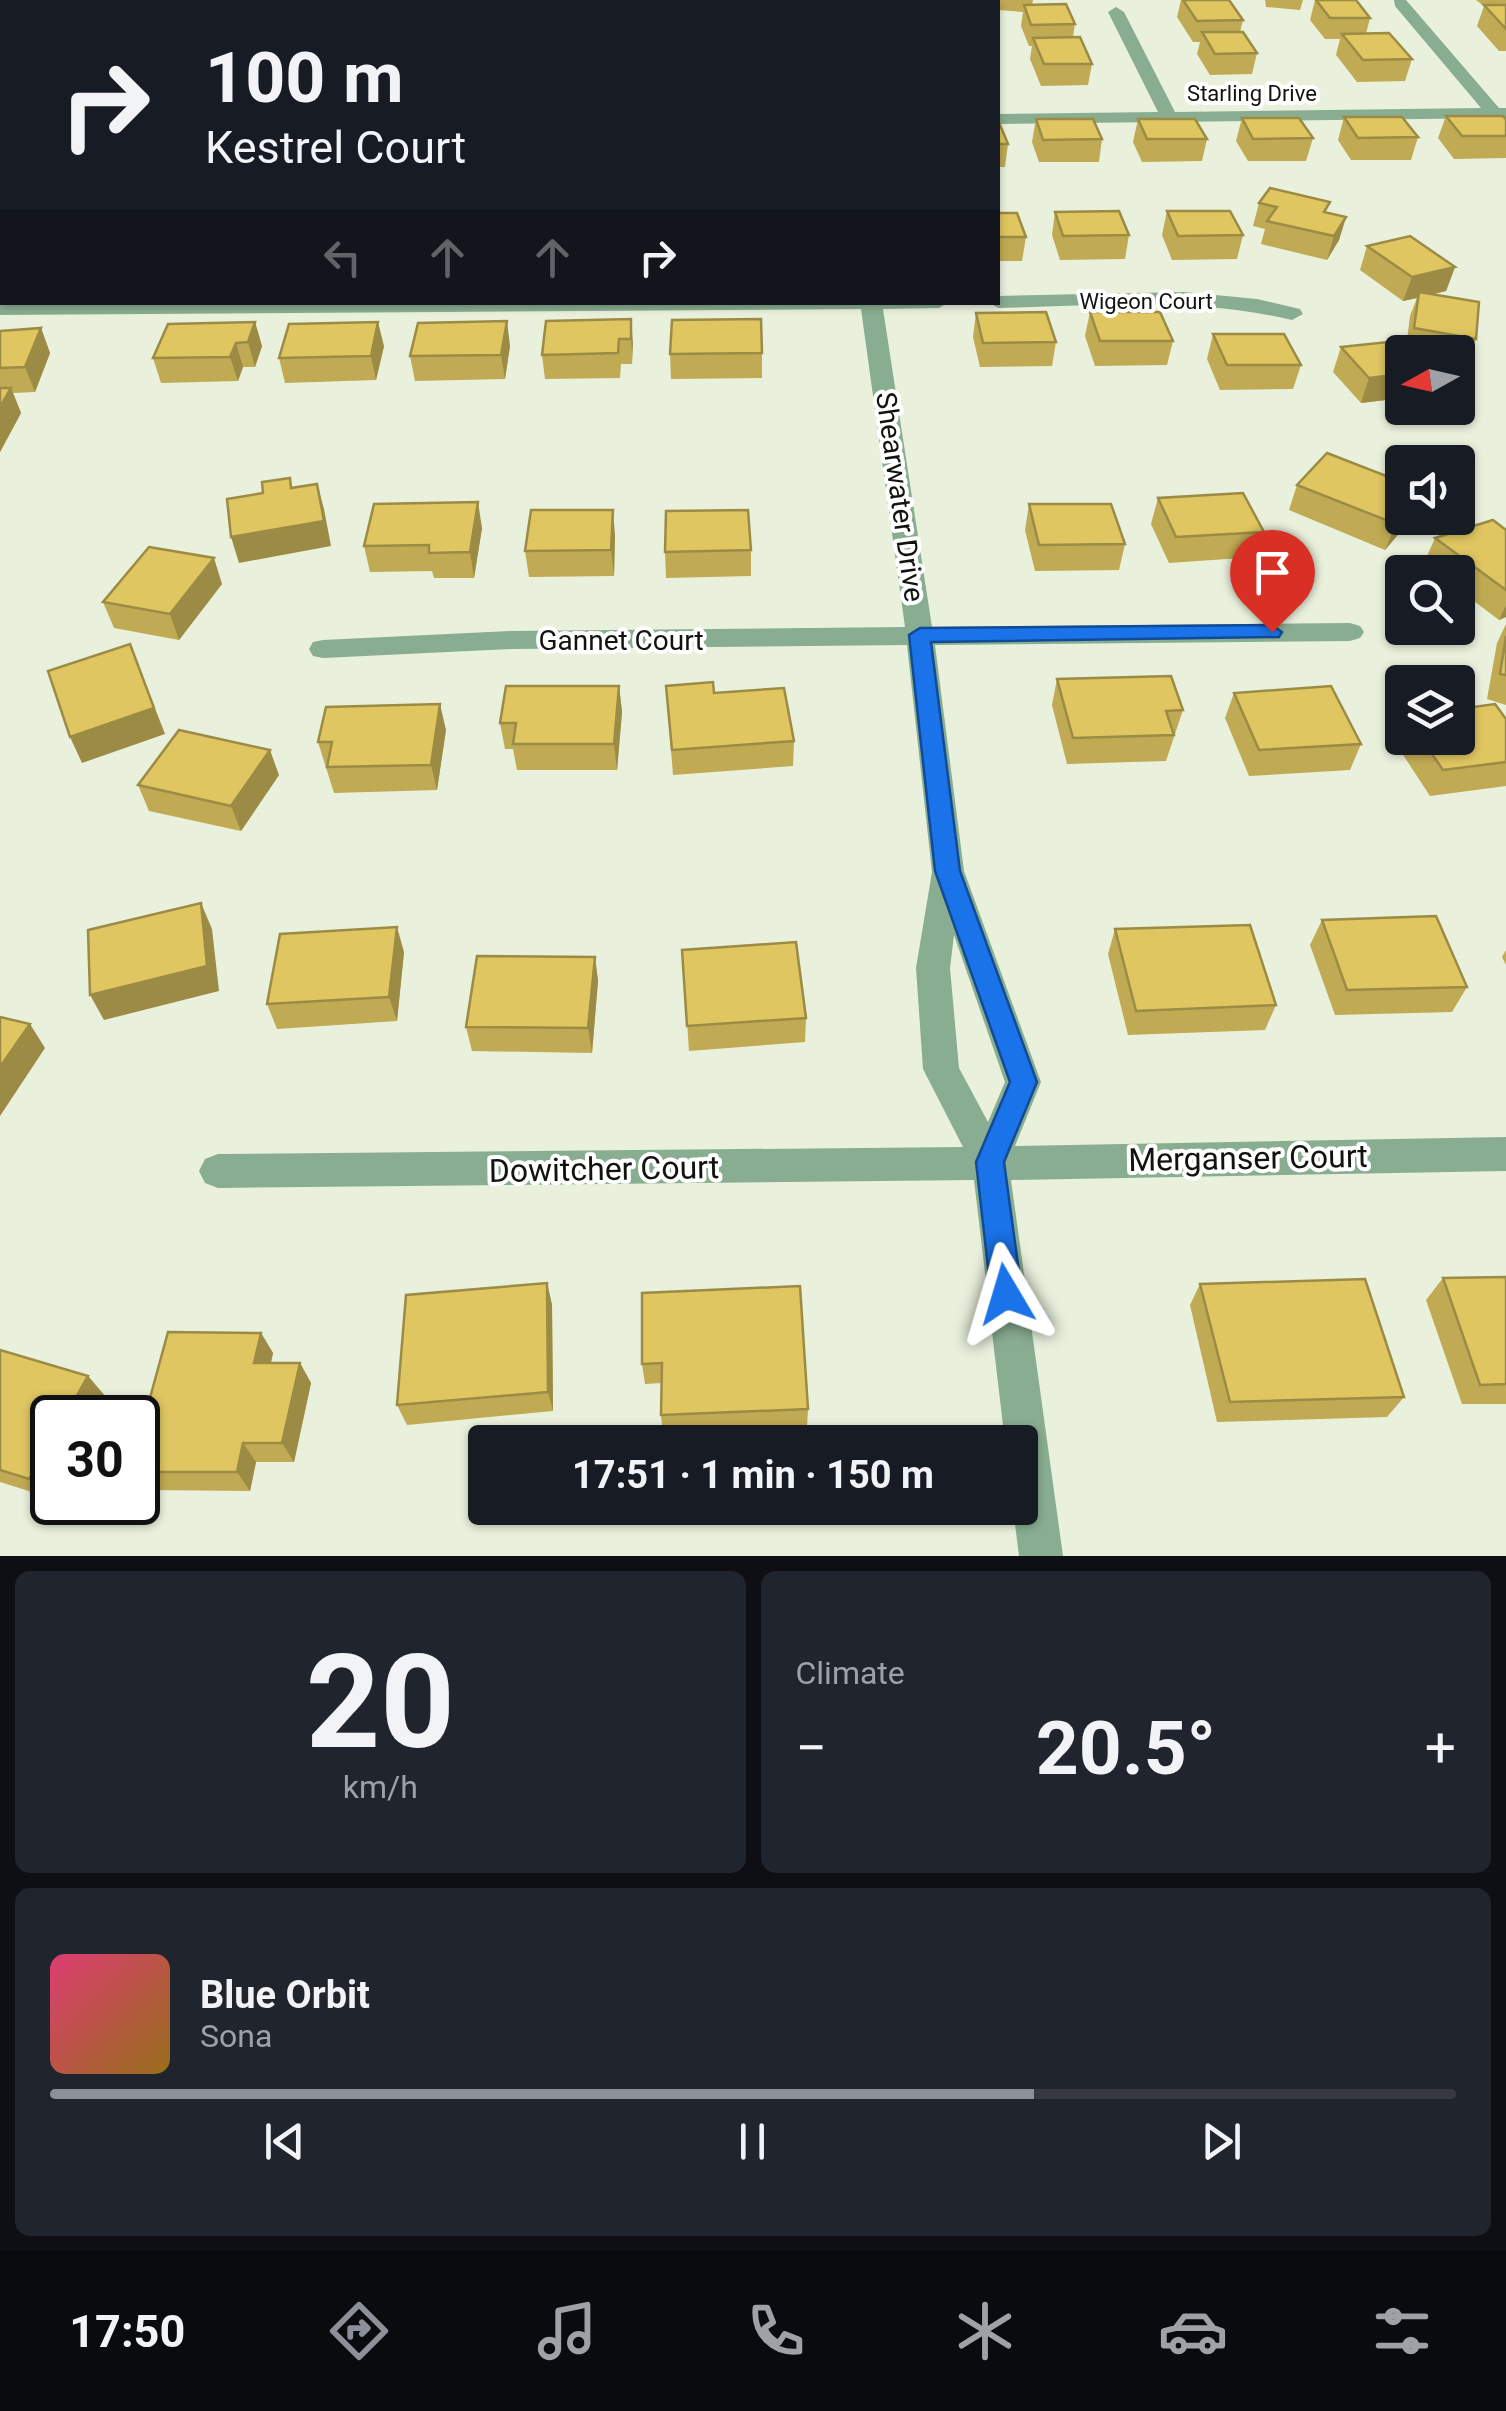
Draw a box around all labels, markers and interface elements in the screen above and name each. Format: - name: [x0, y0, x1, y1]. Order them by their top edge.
- text: 100 m: [205, 37, 404, 119]
- icon: right: [40, 40, 170, 170]
- street label: Starling Drive: [1187, 81, 1317, 106]
- text: Kestrel Court: [205, 121, 466, 174]
- icon: left: [315, 230, 370, 285]
- icon: ahead: [420, 230, 475, 285]
- icon: ahead: [525, 230, 580, 285]
- icon: right: [630, 230, 685, 285]
- street label: Wigeon Court: [1079, 289, 1213, 314]
- north arrow: [1385, 335, 1475, 425]
- map controls: [1385, 335, 1475, 755]
- street label: Shearwater Drive: [869, 390, 931, 604]
- button: sound: [1385, 445, 1475, 535]
- pin: [1230, 530, 1315, 633]
- icon: arrive: [1245, 545, 1300, 600]
- button: search: [1385, 555, 1475, 645]
- street label: Gannet Court: [538, 624, 704, 657]
- button: layers: [1385, 665, 1475, 755]
- street label: Merganser Court: [1128, 1137, 1368, 1179]
- street label: Dowitcher Court: [488, 1148, 720, 1190]
- position arrow: [954, 1242, 1058, 1346]
- speed limit sign: 30: [30, 1395, 160, 1525]
- text: 17:51 · 1 min · 150 m: [572, 1453, 934, 1497]
- text: 20: [306, 1626, 455, 1779]
- text: Climate: [796, 1654, 905, 1692]
- text: 20.5°: [1036, 1704, 1216, 1792]
- text: −: [796, 1716, 827, 1780]
- text: +: [1425, 1716, 1456, 1780]
- text: km/h: [343, 1768, 418, 1806]
- text: Blue Orbit: [200, 1973, 370, 2017]
- text: Sona: [200, 2017, 272, 2055]
- icon: previous: [257, 2114, 312, 2169]
- icon: pause: [725, 2114, 780, 2169]
- icon: next: [1194, 2114, 1249, 2169]
- icon: directions: [324, 2296, 394, 2366]
- icon: music: [532, 2296, 602, 2366]
- icon: phone: [741, 2296, 811, 2366]
- icon: climate: [950, 2296, 1020, 2366]
- icon: car: [1158, 2296, 1228, 2366]
- icon: filters: [1367, 2296, 1437, 2366]
- text: 17:50: [69, 2305, 185, 2358]

